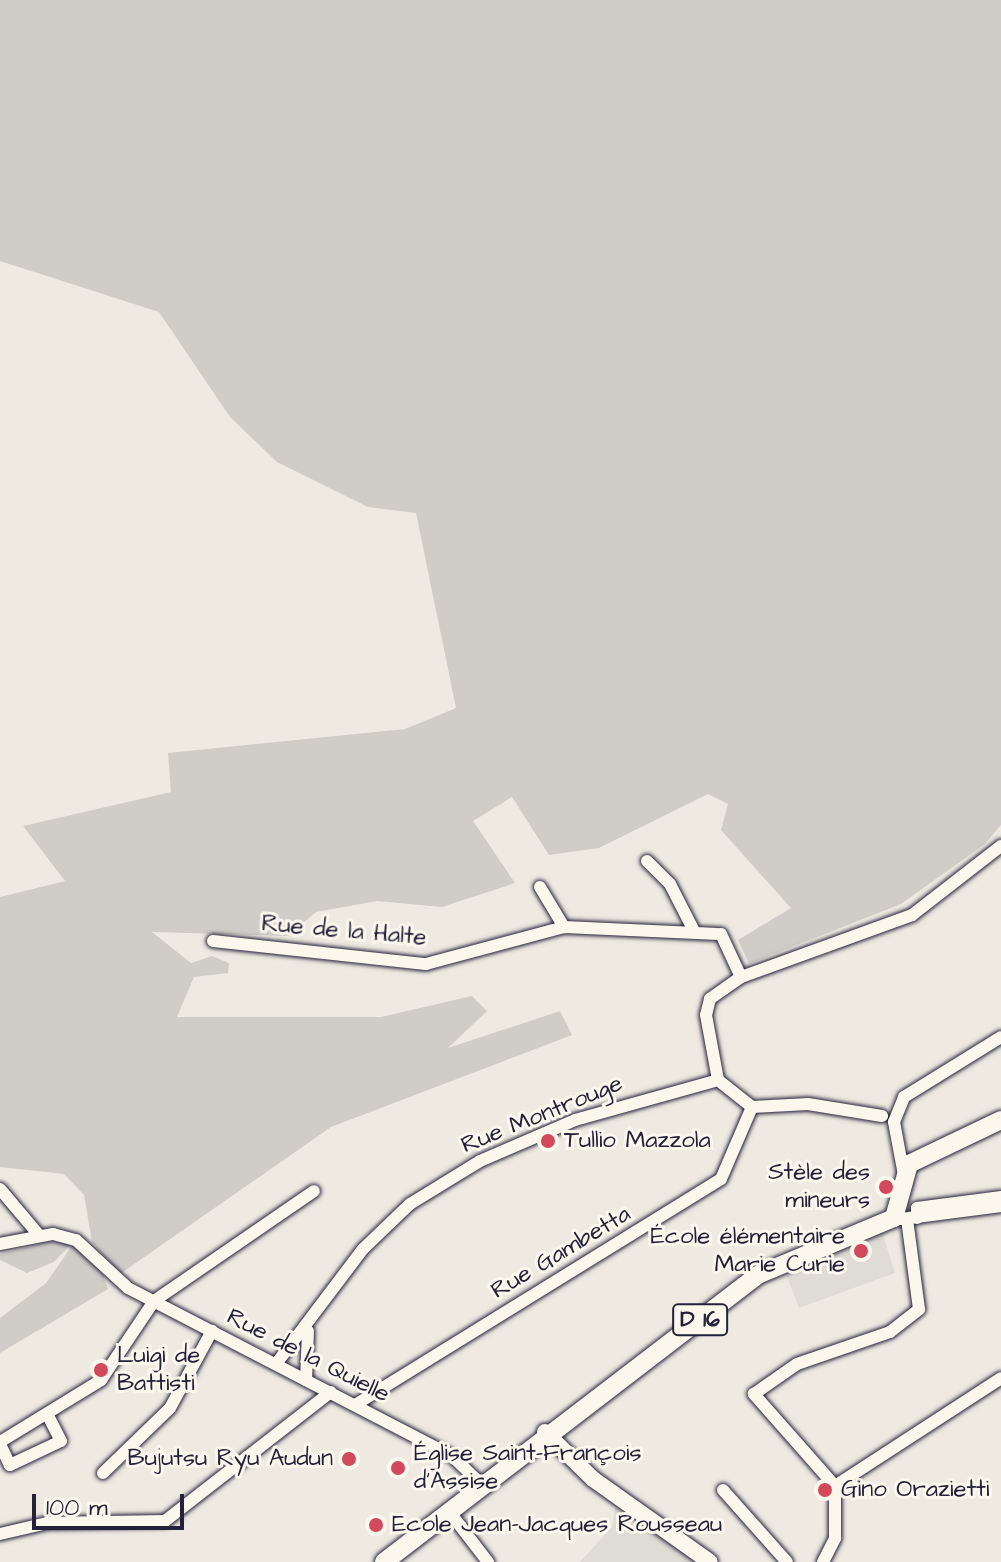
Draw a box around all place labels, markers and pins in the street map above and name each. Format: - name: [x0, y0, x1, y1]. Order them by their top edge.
- place label: Tullio Mazzola: [564, 1127, 711, 1155]
- marker: Tullio Mazzola: [539, 1132, 557, 1150]
- place label: Stèle des mineurs: [768, 1159, 870, 1215]
- marker: Stèle des mineurs: [877, 1178, 895, 1196]
- place label: École élémentaire Marie Curie: [651, 1223, 845, 1279]
- marker: École élémentaire Marie Curie: [852, 1242, 870, 1260]
- place label: Luigi de Battisti: [117, 1342, 200, 1398]
- marker: Luigi de Battisti: [92, 1361, 110, 1379]
- place label: Église Saint-François d'Assise: [414, 1440, 641, 1496]
- place label: Bujutsu Ryu Audun: [128, 1445, 333, 1473]
- marker: Bujutsu Ryu Audun: [340, 1450, 358, 1468]
- marker: Église Saint-François d'Assise: [389, 1459, 407, 1477]
- place label: Gino Orazietti: [841, 1476, 989, 1504]
- marker: Gino Orazietti: [816, 1481, 834, 1499]
- place label: Ecole Jean-Jacques Rousseau: [392, 1511, 722, 1539]
- marker: Ecole Jean-Jacques Rousseau: [367, 1516, 385, 1534]

